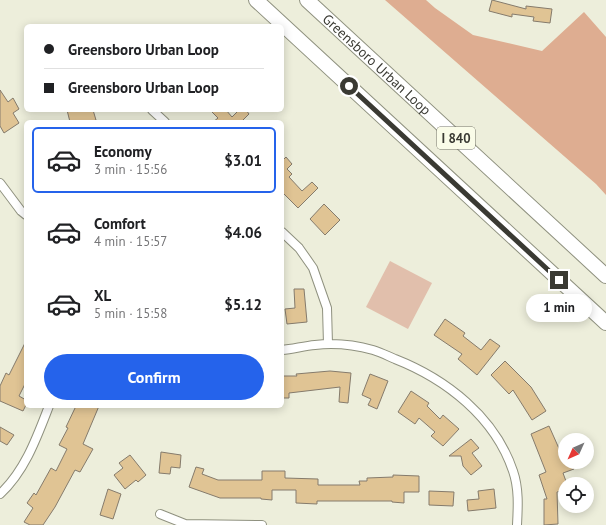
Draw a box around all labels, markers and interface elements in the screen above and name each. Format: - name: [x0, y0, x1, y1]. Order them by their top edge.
- street label: Greensboro Urban Loop: [319, 10, 435, 119]
- text: Greensboro Urban Loop: [68, 40, 219, 59]
- route start: [340, 77, 358, 95]
- text: Greensboro Urban Loop: [68, 78, 219, 97]
- road number: I 840: [437, 127, 475, 149]
- icon: car: [46, 142, 82, 178]
- text: Economy: [94, 142, 152, 161]
- text: $3.01: [224, 151, 262, 170]
- text: 3 min · 15:56: [94, 161, 167, 178]
- icon: car: [46, 214, 82, 250]
- text: Comfort: [94, 214, 146, 233]
- text: $4.06: [224, 223, 262, 242]
- text: 4 min · 15:57: [94, 233, 167, 250]
- route end: [550, 271, 568, 289]
- icon: car: [46, 286, 82, 322]
- text: XL: [94, 286, 111, 305]
- callout: 1 min: [526, 294, 592, 322]
- text: $5.12: [224, 295, 262, 314]
- text: 1 min: [543, 299, 575, 316]
- text: 5 min · 15:58: [94, 305, 167, 322]
- button: Confirm: [44, 354, 264, 400]
- north arrow: [558, 433, 594, 469]
- map controls: [558, 433, 594, 513]
- button: locate: [558, 477, 594, 513]

